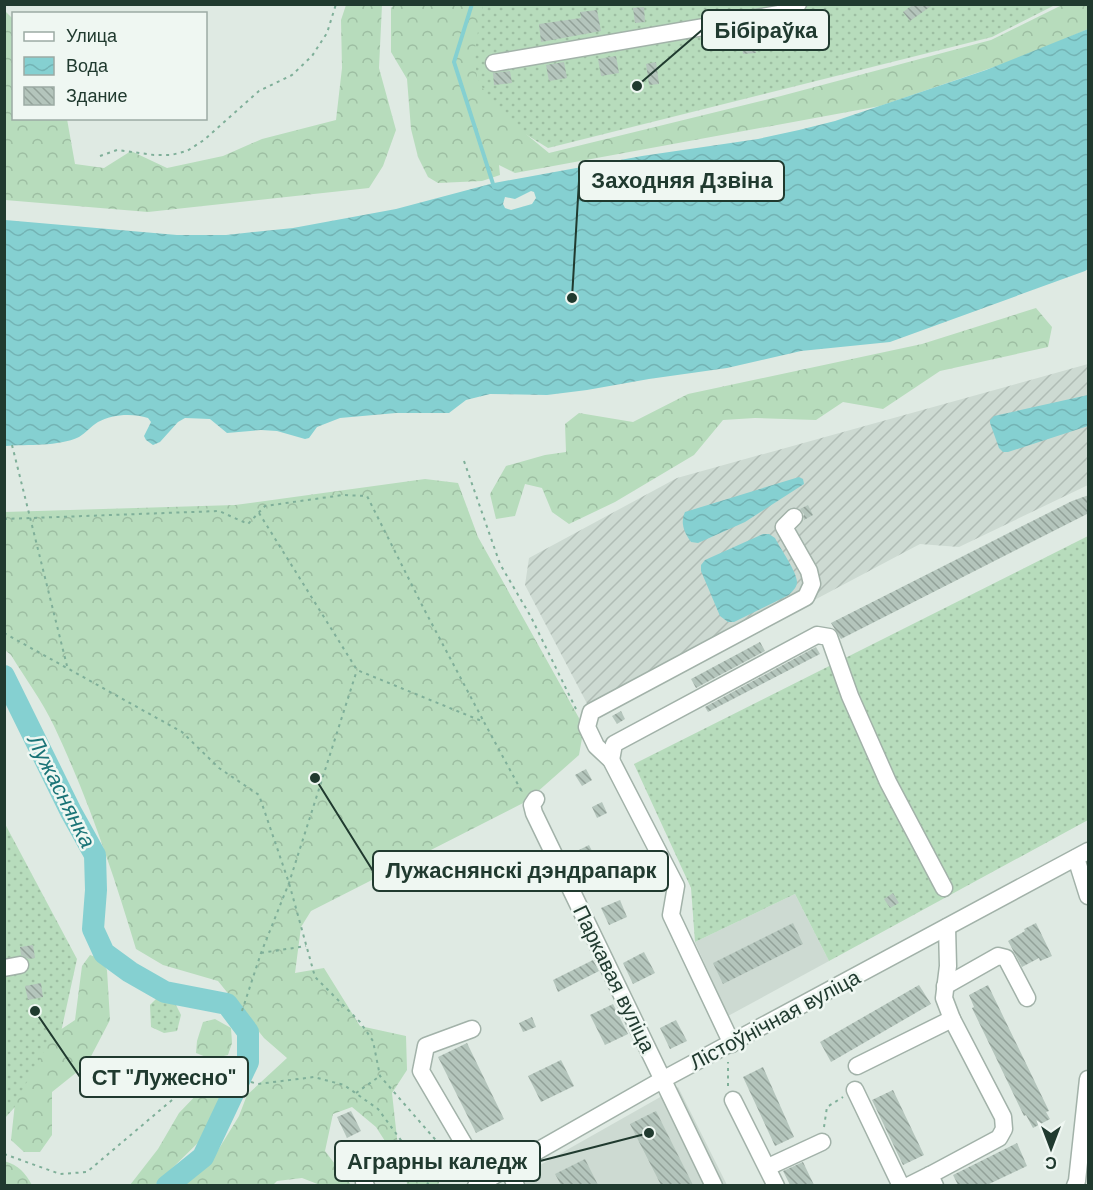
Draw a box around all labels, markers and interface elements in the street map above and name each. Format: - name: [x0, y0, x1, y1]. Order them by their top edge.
- callout: Бібіраўка: [702, 10, 829, 50]
- legend: [12, 12, 207, 120]
- text: Бібіраўка: [715, 16, 818, 45]
- text: Улица: [66, 24, 118, 48]
- text: Вода: [66, 54, 109, 78]
- text: Здание: [66, 84, 127, 108]
- callout: Заходняя Дзвіна: [579, 161, 784, 201]
- text: Заходняя Дзвіна: [591, 166, 773, 195]
- water label: Лужаснянка: [20, 728, 102, 853]
- callout: Лужаснянскі дэндрапарк: [373, 851, 668, 891]
- text: Лужаснянскі дэндрапарк: [385, 856, 658, 885]
- street label: Паркавая вуліца: [566, 901, 662, 1058]
- street label: Лістоўнічная вуліца: [685, 963, 865, 1077]
- callout: СТ "Лужесно": [80, 1057, 248, 1097]
- text: СТ "Лужесно": [92, 1063, 236, 1092]
- north arrow: [1021, 1118, 1081, 1178]
- callout: Аграрны каледж: [335, 1141, 540, 1181]
- text: Аграрны каледж: [347, 1147, 527, 1176]
- text: С: [1045, 1152, 1057, 1173]

